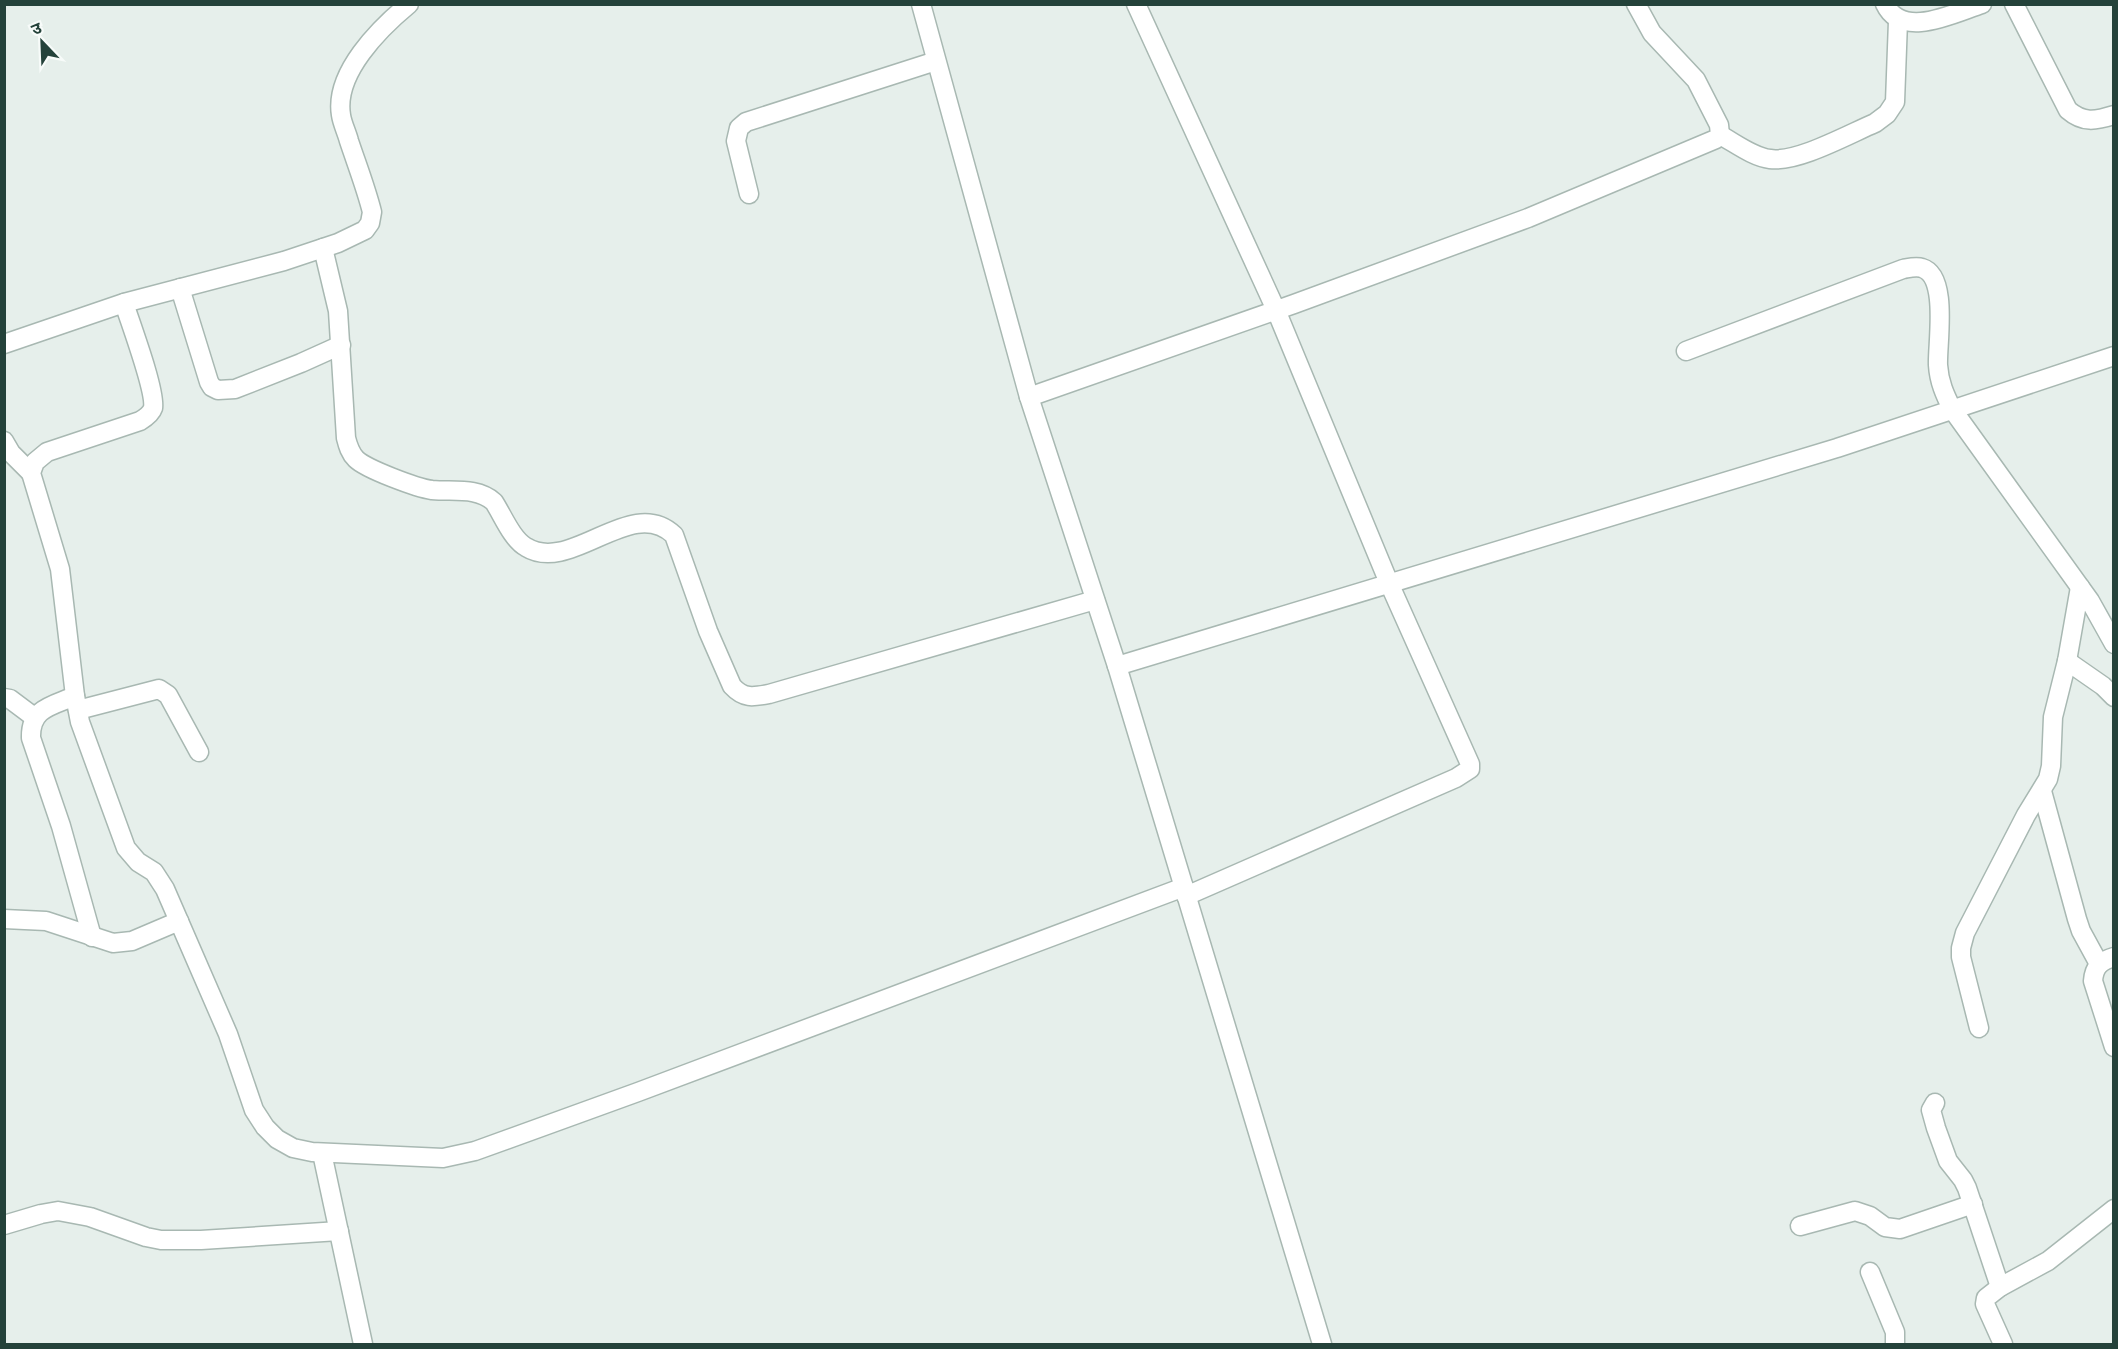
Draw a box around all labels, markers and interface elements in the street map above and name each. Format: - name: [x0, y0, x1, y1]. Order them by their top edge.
- north arrow: [12, 12, 72, 72]
- text: उ: [27, 15, 46, 41]

